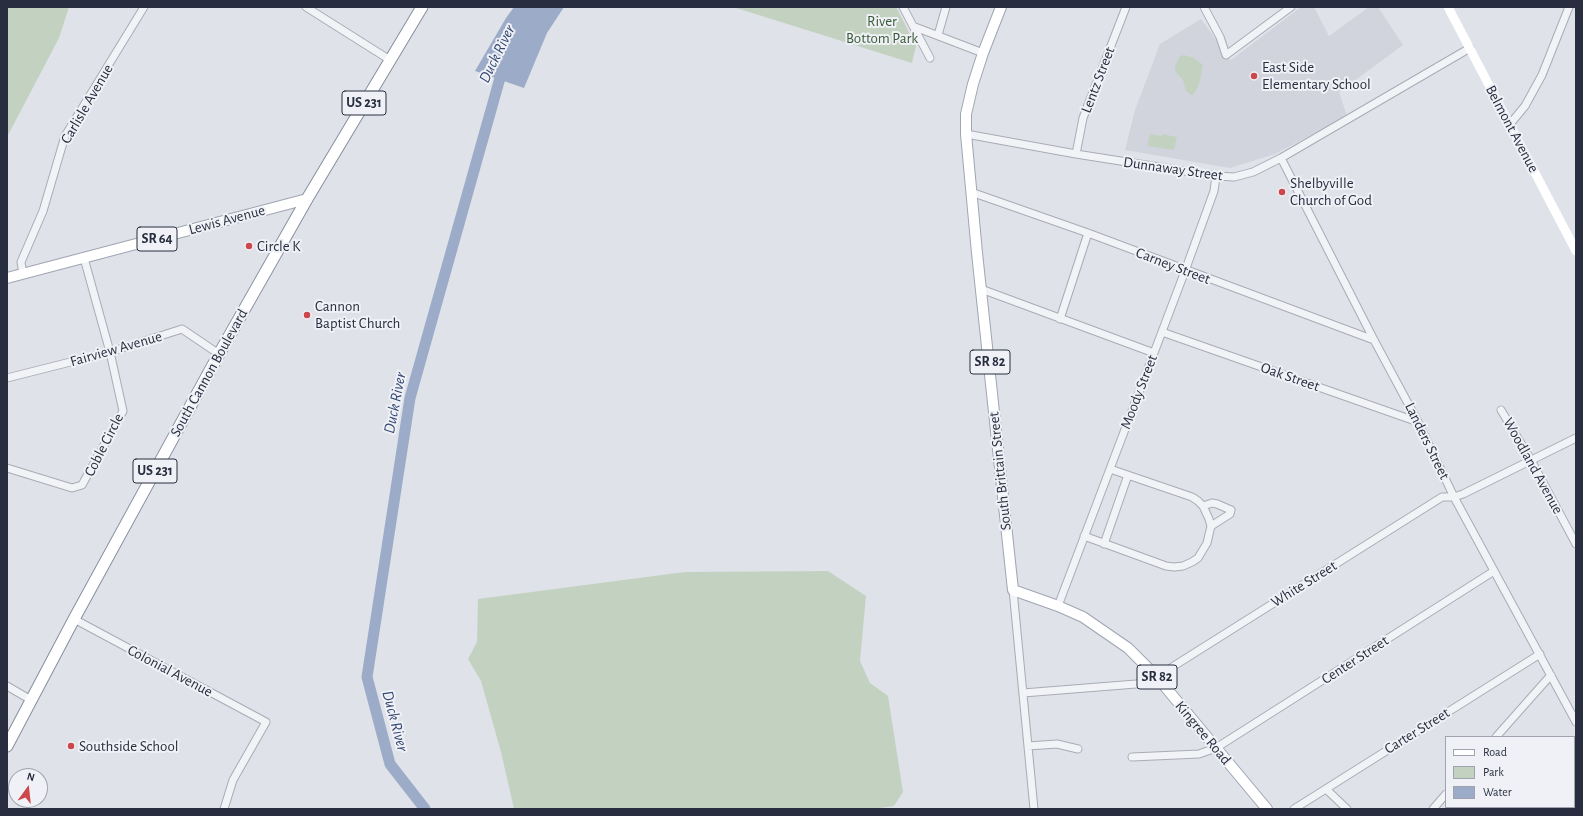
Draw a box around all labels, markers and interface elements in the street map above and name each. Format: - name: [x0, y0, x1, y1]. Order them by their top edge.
- park label: River Bottom Park: [846, 12, 918, 47]
- water label: Duck River: [475, 22, 519, 86]
- street label: Lentz Street: [1077, 44, 1119, 116]
- place label: East Side Elementary School: [1262, 58, 1371, 93]
- street label: Carlisle Avenue: [57, 61, 117, 147]
- marker: East Side Elementary School: [1249, 71, 1259, 81]
- street label: Belmont Avenue: [1481, 82, 1543, 176]
- road number: US 231: [342, 91, 386, 115]
- street label: Dunnaway Street: [1122, 153, 1224, 185]
- place label: Shelbyville Church of God: [1290, 174, 1372, 209]
- marker: Shelbyville Church of God: [1277, 187, 1287, 197]
- street label: Lewis Avenue: [187, 201, 267, 239]
- road number: SR 64: [137, 227, 177, 251]
- place label: Circle K: [257, 237, 300, 255]
- marker: Circle K: [244, 241, 254, 251]
- street label: Carney Street: [1133, 244, 1213, 288]
- place label: Cannon Baptist Church: [315, 297, 400, 332]
- street label: South Cannon Boulevard: [166, 306, 252, 440]
- marker: Cannon Baptist Church: [302, 310, 312, 320]
- street label: Fairview Avenue: [68, 327, 164, 371]
- road number: SR 82: [970, 350, 1010, 374]
- street label: Moody Street: [1117, 352, 1161, 432]
- street label: Oak Street: [1258, 359, 1322, 395]
- water label: Duck River: [380, 371, 410, 435]
- street label: Landers Street: [1401, 399, 1453, 483]
- street label: Coble Circle: [80, 410, 128, 480]
- street label: South Brittain Street: [985, 411, 1015, 531]
- street label: Woodland Avenue: [1499, 415, 1567, 517]
- road number: US 231: [133, 459, 177, 483]
- street label: White Street: [1268, 557, 1340, 611]
- street label: Center Street: [1318, 632, 1392, 688]
- street label: Colonial Avenue: [124, 641, 216, 701]
- road number: SR 82: [1137, 665, 1177, 689]
- water label: Duck River: [378, 689, 412, 753]
- street label: Kingree Road: [1171, 697, 1235, 769]
- street label: Carter Street: [1381, 704, 1453, 758]
- legend: [1445, 736, 1575, 808]
- place label: Southside School: [79, 737, 179, 755]
- marker: Southside School: [66, 741, 76, 751]
- text: Road: [1483, 746, 1507, 758]
- text: Park: [1483, 766, 1504, 778]
- north arrow: [8, 768, 48, 808]
- text: N: [26, 771, 36, 783]
- text: Water: [1483, 786, 1512, 798]

